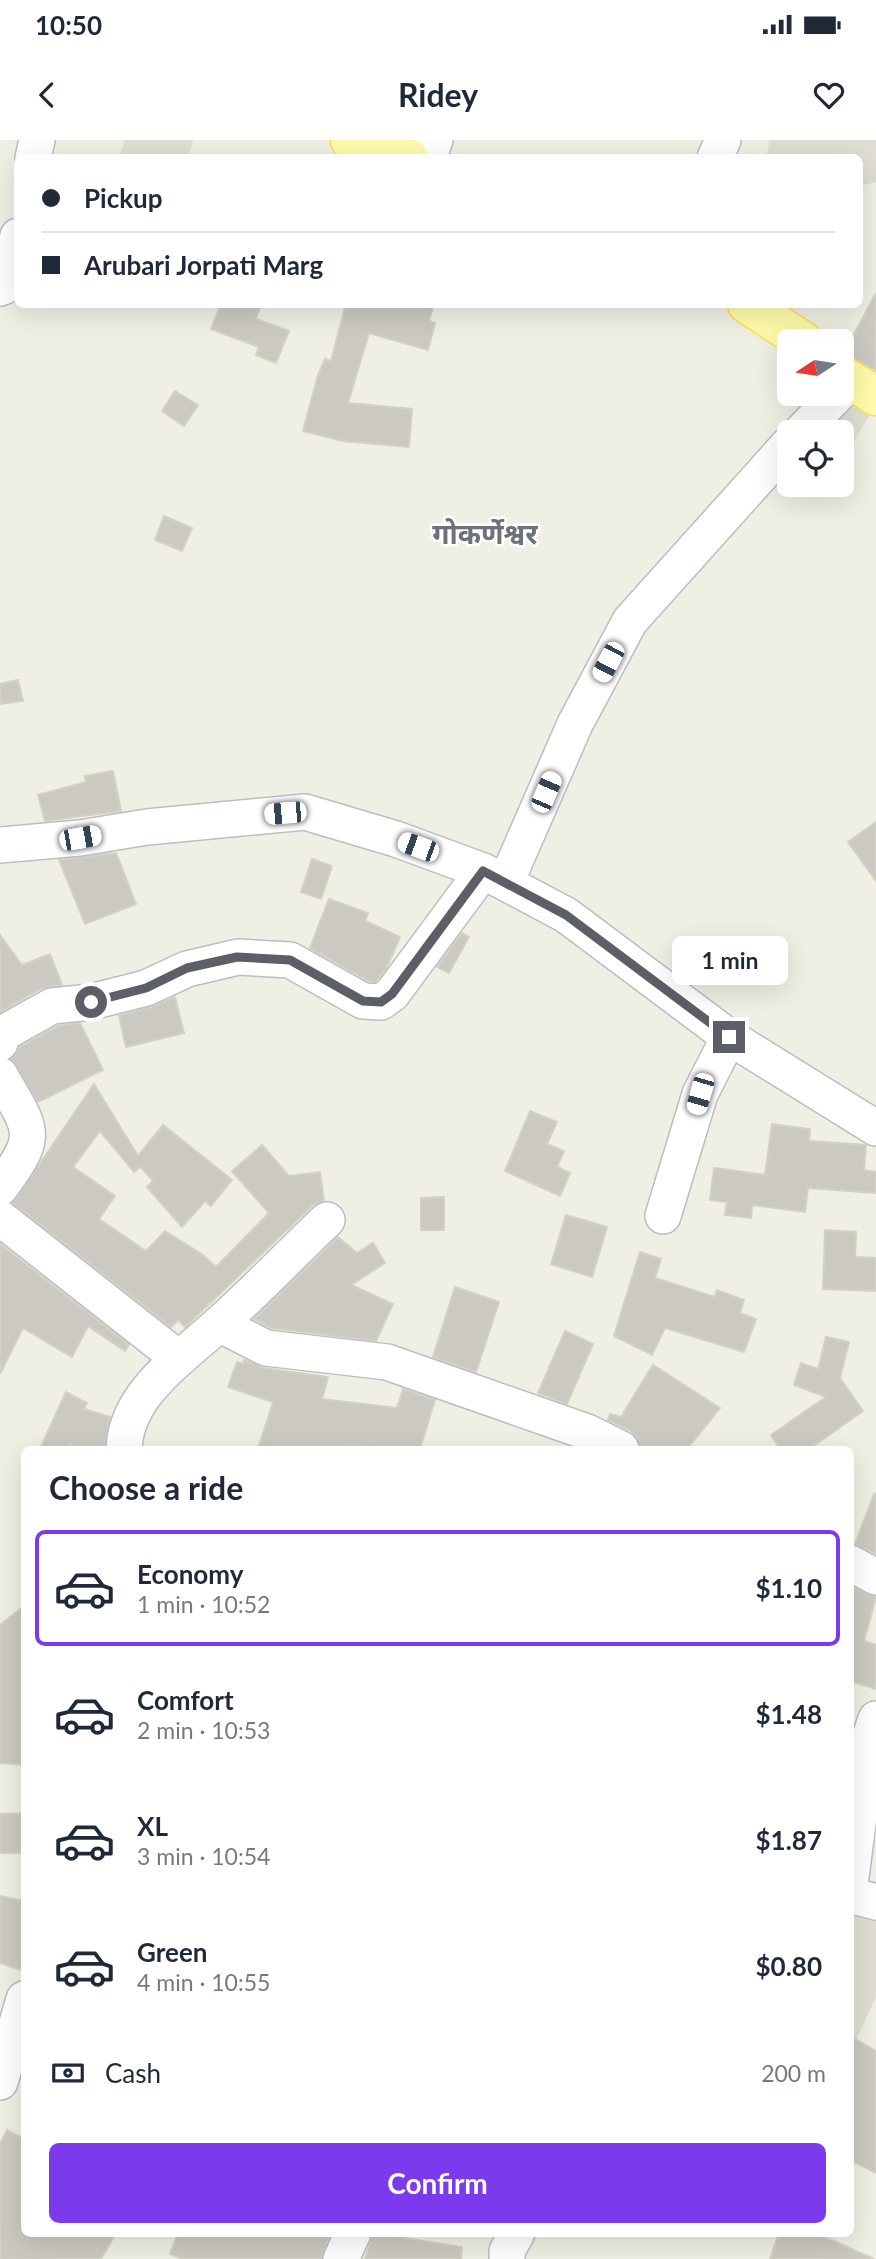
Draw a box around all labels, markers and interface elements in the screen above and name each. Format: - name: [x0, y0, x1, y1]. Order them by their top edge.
- text: 10:50: [35, 9, 102, 41]
- text: Ridey: [398, 75, 478, 114]
- icon: back: [28, 76, 66, 114]
- icon: heart: [810, 76, 848, 114]
- text: Pickup: [84, 182, 163, 214]
- text: Arubari Jorpati Marg: [84, 249, 323, 281]
- north arrow: [777, 329, 854, 406]
- map controls: [777, 329, 854, 497]
- button: locate: [777, 420, 854, 497]
- district label: गोकर्णेश्वर: [432, 516, 538, 550]
- car: [589, 639, 628, 685]
- car: [529, 769, 564, 815]
- car: [264, 801, 307, 825]
- car: [58, 824, 103, 852]
- car: [395, 830, 442, 864]
- callout: 1 min: [671, 936, 787, 984]
- text: 1 min: [701, 946, 759, 974]
- route start: [75, 986, 107, 1018]
- route end: [713, 1021, 745, 1053]
- car: [685, 1071, 716, 1117]
- text: Choose a ride: [49, 1468, 243, 1507]
- icon: car: [53, 1557, 116, 1620]
- text: Economy: [137, 1558, 243, 1590]
- text: $1.10: [756, 1572, 822, 1604]
- text: 1 min · 10:52: [137, 1590, 270, 1618]
- icon: car: [53, 1683, 116, 1746]
- text: Comfort: [137, 1684, 234, 1716]
- text: $1.48: [756, 1698, 822, 1730]
- text: 2 min · 10:53: [137, 1716, 270, 1744]
- icon: car: [53, 1809, 116, 1872]
- text: XL: [137, 1810, 168, 1842]
- text: $1.87: [756, 1824, 822, 1856]
- text: 3 min · 10:54: [137, 1842, 270, 1870]
- icon: car: [53, 1935, 116, 1998]
- text: Green: [137, 1936, 207, 1968]
- text: $0.80: [756, 1950, 822, 1982]
- text: 4 min · 10:55: [137, 1968, 270, 1996]
- icon: cash: [49, 2054, 87, 2092]
- text: Cash: [105, 2057, 161, 2089]
- text: 200 m: [761, 2059, 826, 2087]
- button: Confirm: [49, 2143, 826, 2223]

